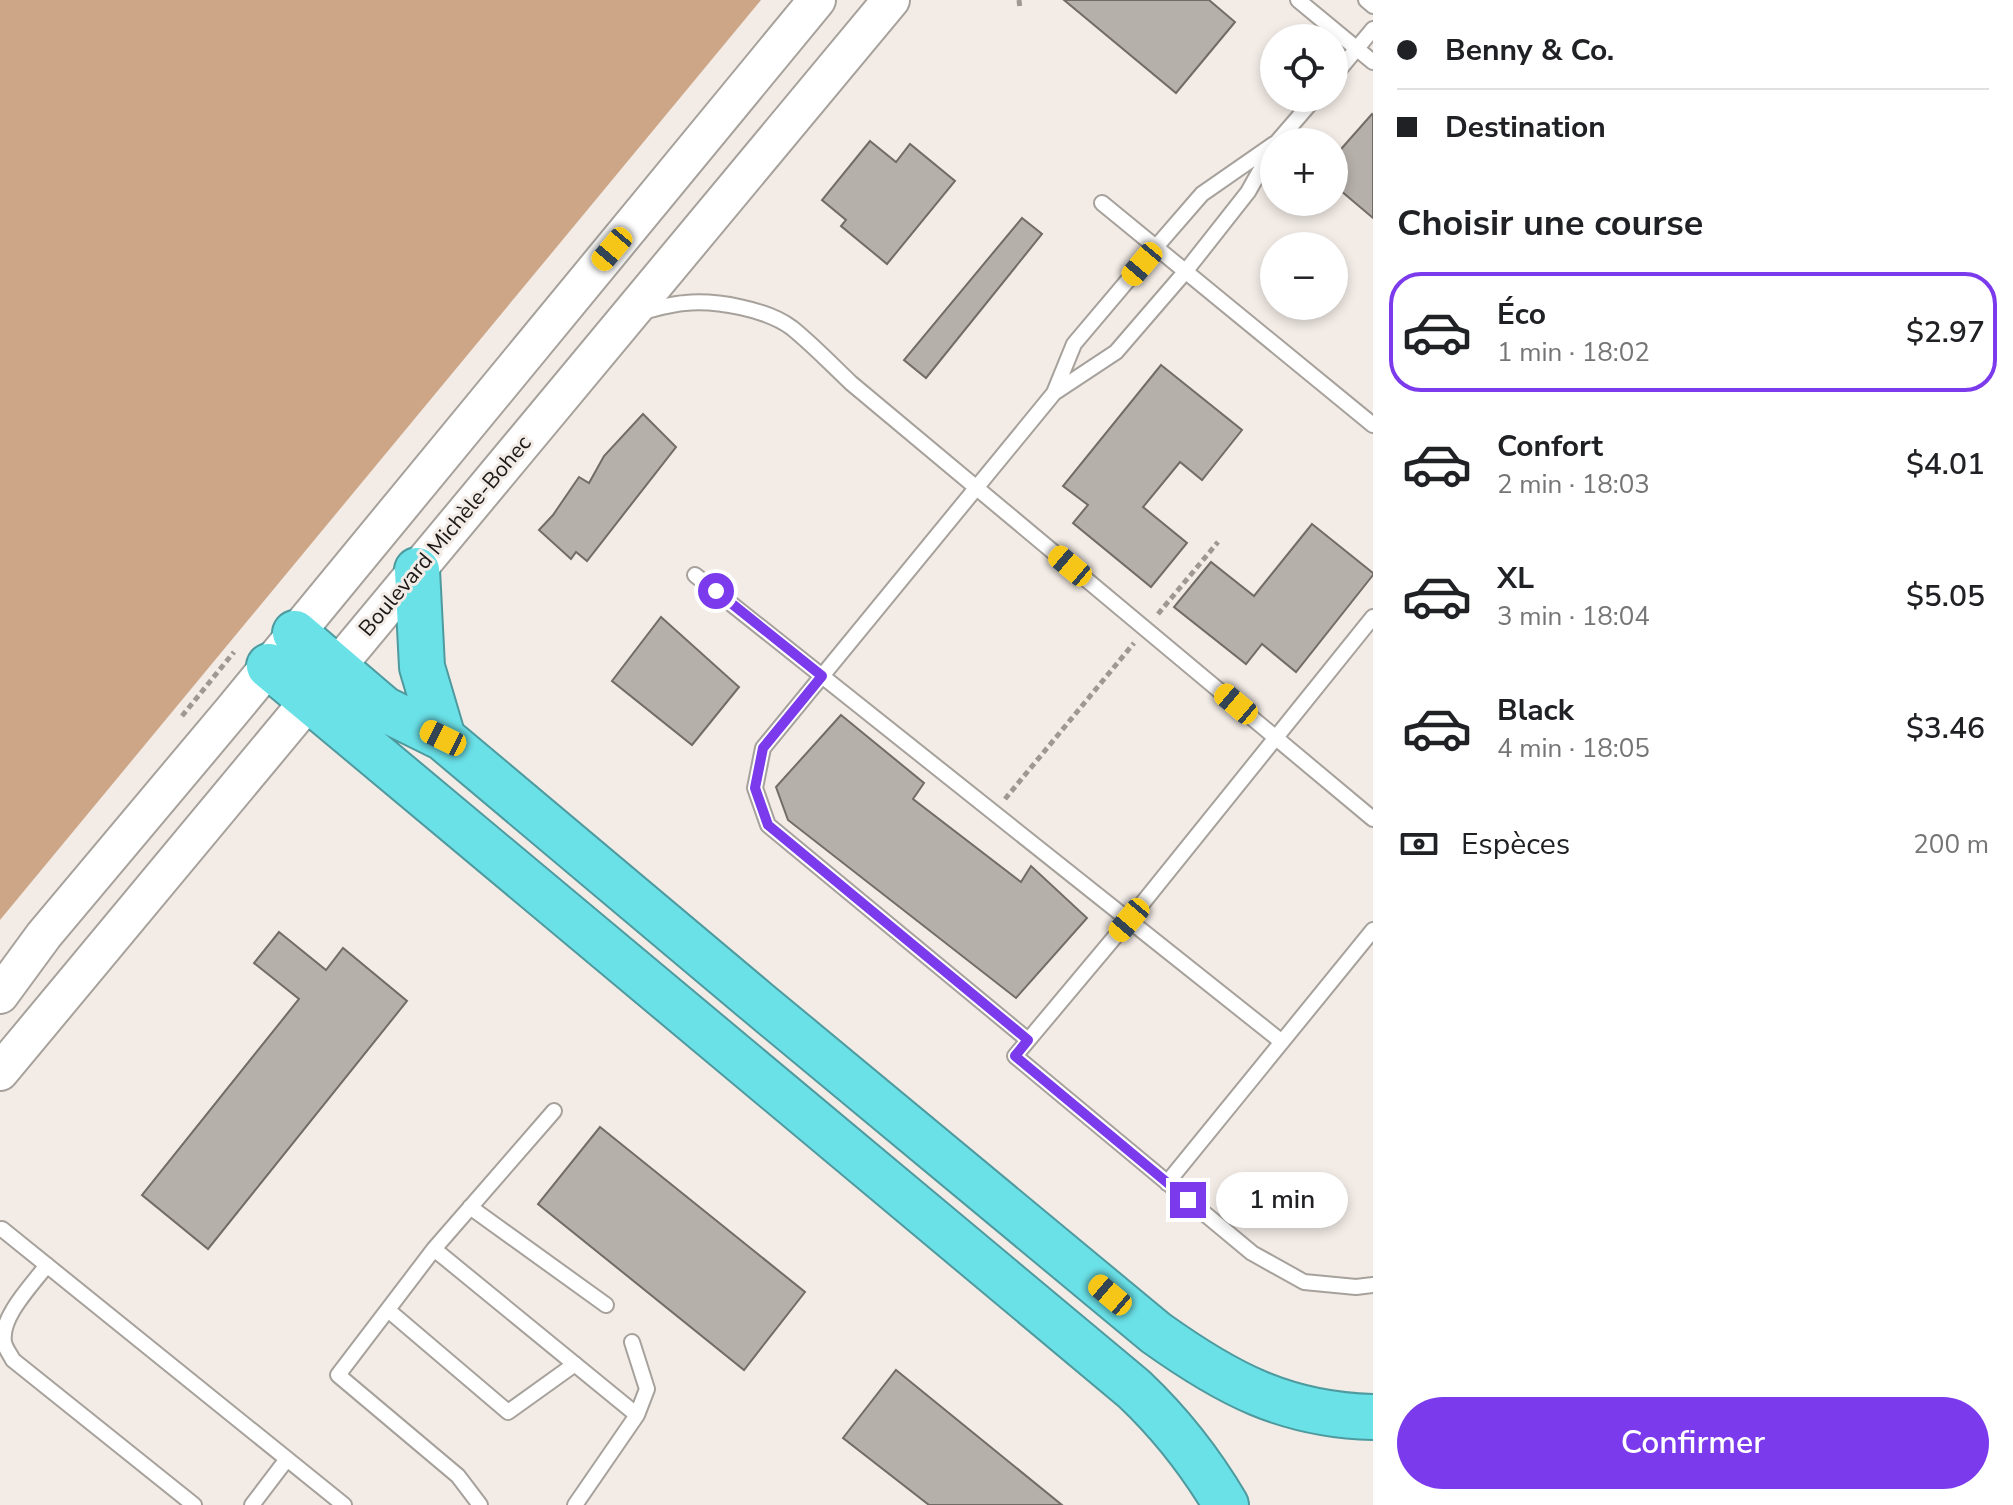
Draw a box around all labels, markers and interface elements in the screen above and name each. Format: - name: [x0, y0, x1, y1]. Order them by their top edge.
- map controls: [1260, 24, 1348, 320]
- button: locate: [1260, 24, 1348, 112]
- text: Benny & Co.: [1445, 30, 1614, 71]
- text: Destination: [1445, 107, 1606, 148]
- button: +: [1260, 128, 1348, 216]
- text: Choisir une course: [1397, 199, 1703, 248]
- car: [587, 223, 637, 275]
- button: −: [1260, 232, 1348, 320]
- car: [1117, 238, 1167, 290]
- text: Éco: [1497, 294, 1546, 335]
- icon: car: [1401, 296, 1473, 368]
- text: $2.97: [1906, 312, 1985, 353]
- text: 1 min · 18:02: [1497, 335, 1650, 370]
- text: Confort: [1497, 426, 1603, 467]
- icon: car: [1401, 428, 1473, 500]
- street label: Boulevard Michèle-Bohec: [352, 429, 538, 643]
- text: $4.01: [1906, 444, 1985, 485]
- text: 2 min · 18:03: [1497, 467, 1650, 502]
- car: [1044, 541, 1096, 591]
- text: XL: [1497, 558, 1534, 599]
- icon: car: [1401, 560, 1473, 632]
- route start: [698, 573, 734, 609]
- text: $5.05: [1906, 576, 1985, 617]
- text: 3 min · 18:04: [1497, 599, 1650, 634]
- car: [1210, 679, 1262, 729]
- text: Black: [1497, 690, 1574, 731]
- icon: car: [1401, 692, 1473, 764]
- text: $3.46: [1906, 708, 1985, 749]
- car: [416, 717, 470, 759]
- text: 4 min · 18:05: [1497, 731, 1650, 766]
- icon: cash: [1397, 822, 1441, 866]
- text: Espèces: [1461, 824, 1570, 865]
- text: 200 m: [1913, 827, 1989, 862]
- car: [1104, 894, 1154, 946]
- callout: 1 min: [1216, 1172, 1348, 1228]
- route end: [1170, 1182, 1206, 1218]
- text: 1 min: [1249, 1182, 1315, 1217]
- car: [1084, 1270, 1136, 1320]
- button: Confirmer: [1397, 1397, 1989, 1489]

